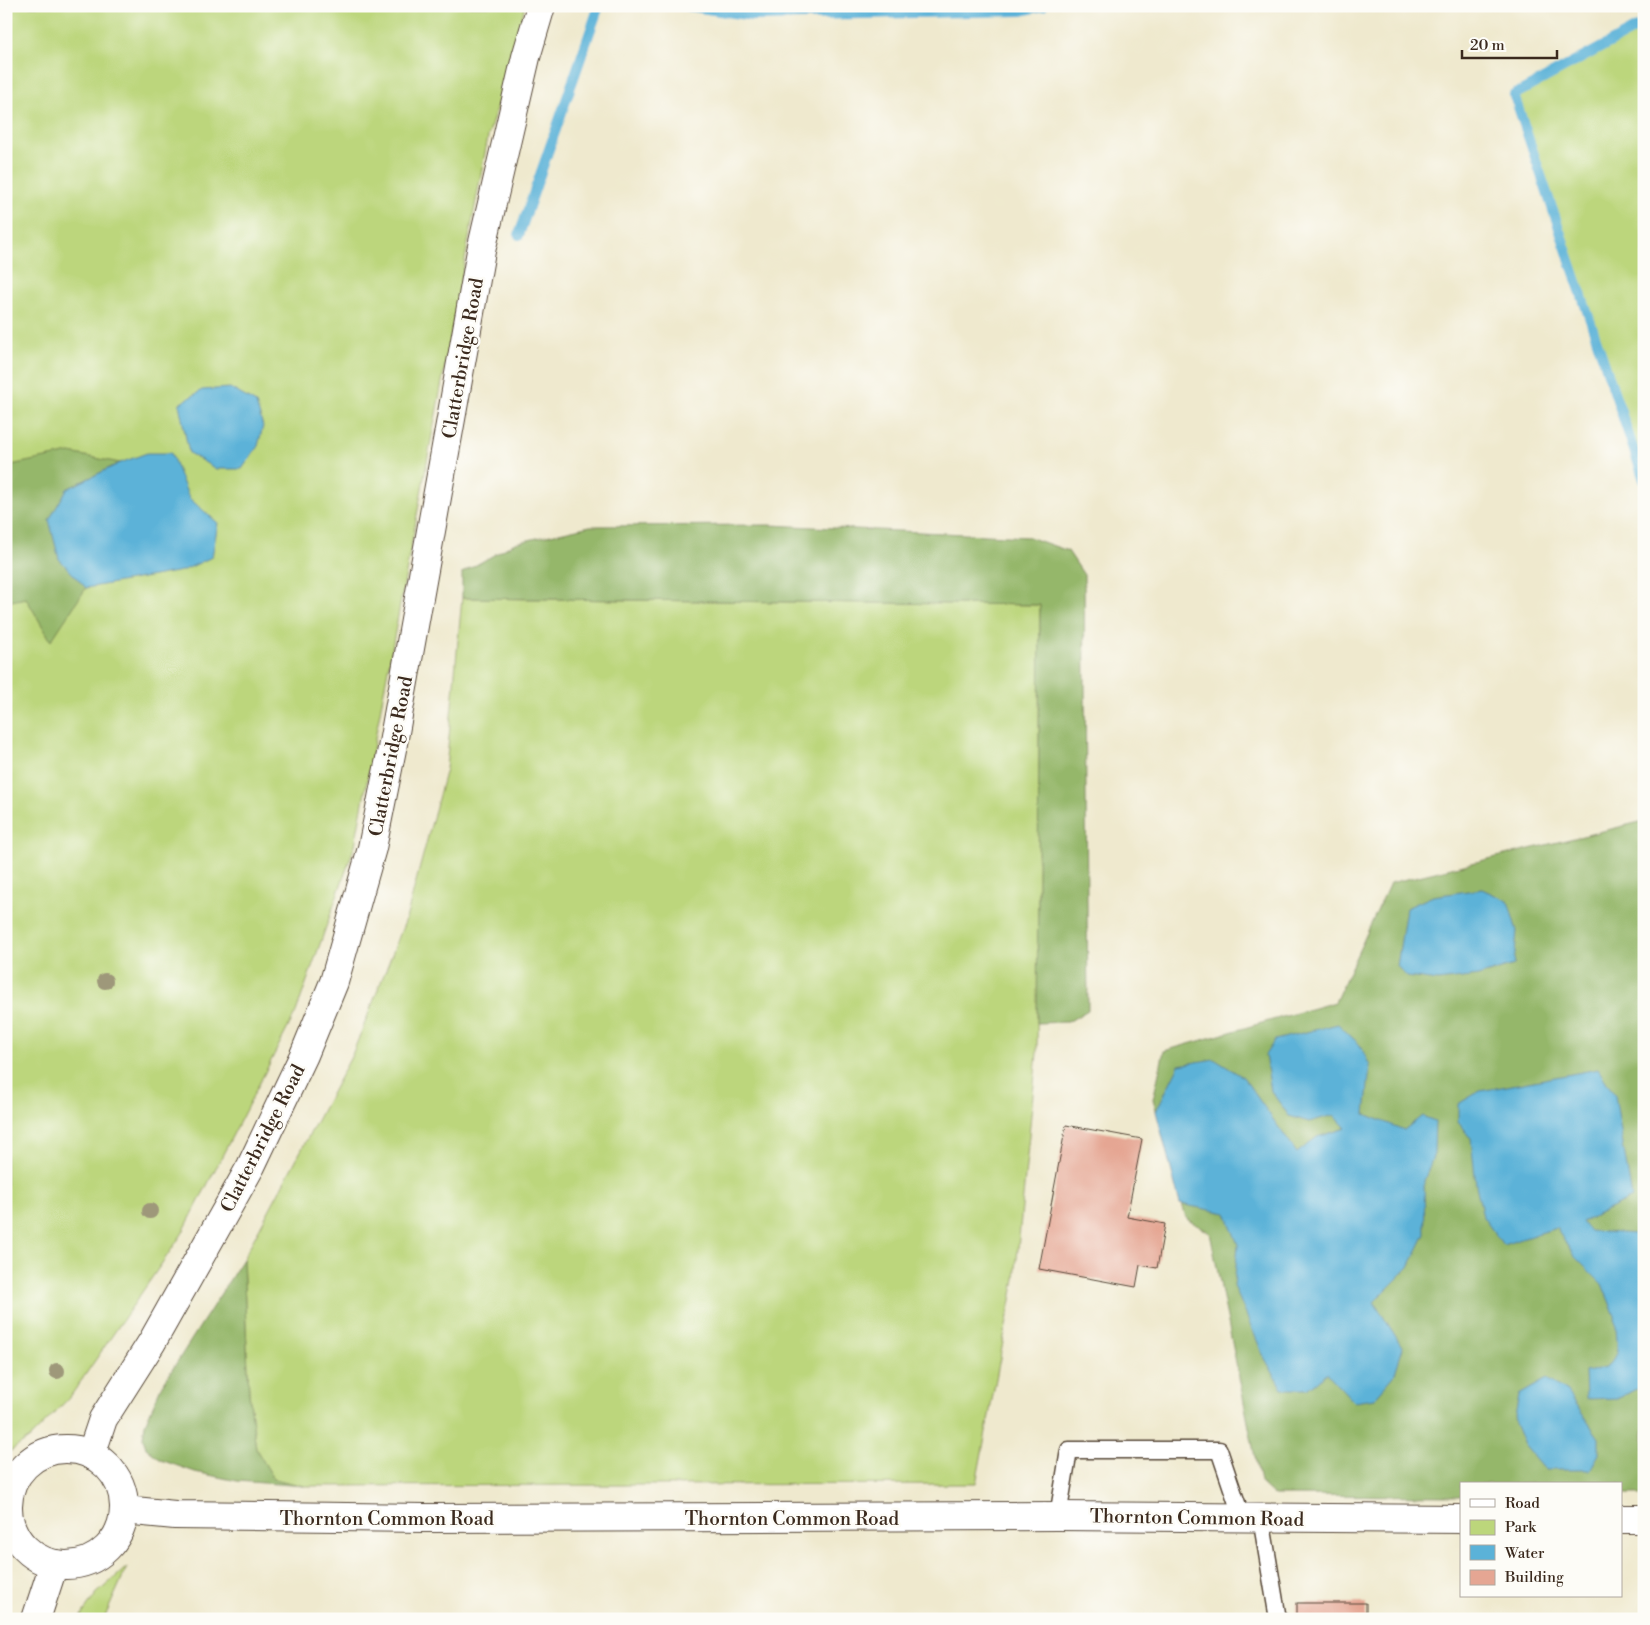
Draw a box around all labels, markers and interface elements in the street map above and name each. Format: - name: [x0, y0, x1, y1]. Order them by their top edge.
- scale bar: [1462, 28, 1558, 60]
- text: 20 m: [1470, 36, 1505, 55]
- street label: Clatterbridge Road: [437, 276, 489, 440]
- street label: Clatterbridge Road: [364, 674, 418, 838]
- street label: Clatterbridge Road: [215, 1060, 311, 1216]
- legend: [1460, 1482, 1622, 1598]
- text: Road: [1505, 1494, 1540, 1513]
- street label: Thornton Common Road: [1090, 1504, 1305, 1532]
- street label: Thornton Common Road: [280, 1507, 494, 1531]
- street label: Thornton Common Road: [685, 1507, 899, 1531]
- text: Park: [1505, 1518, 1537, 1537]
- text: Water: [1504, 1544, 1545, 1563]
- text: Building: [1504, 1568, 1564, 1587]

